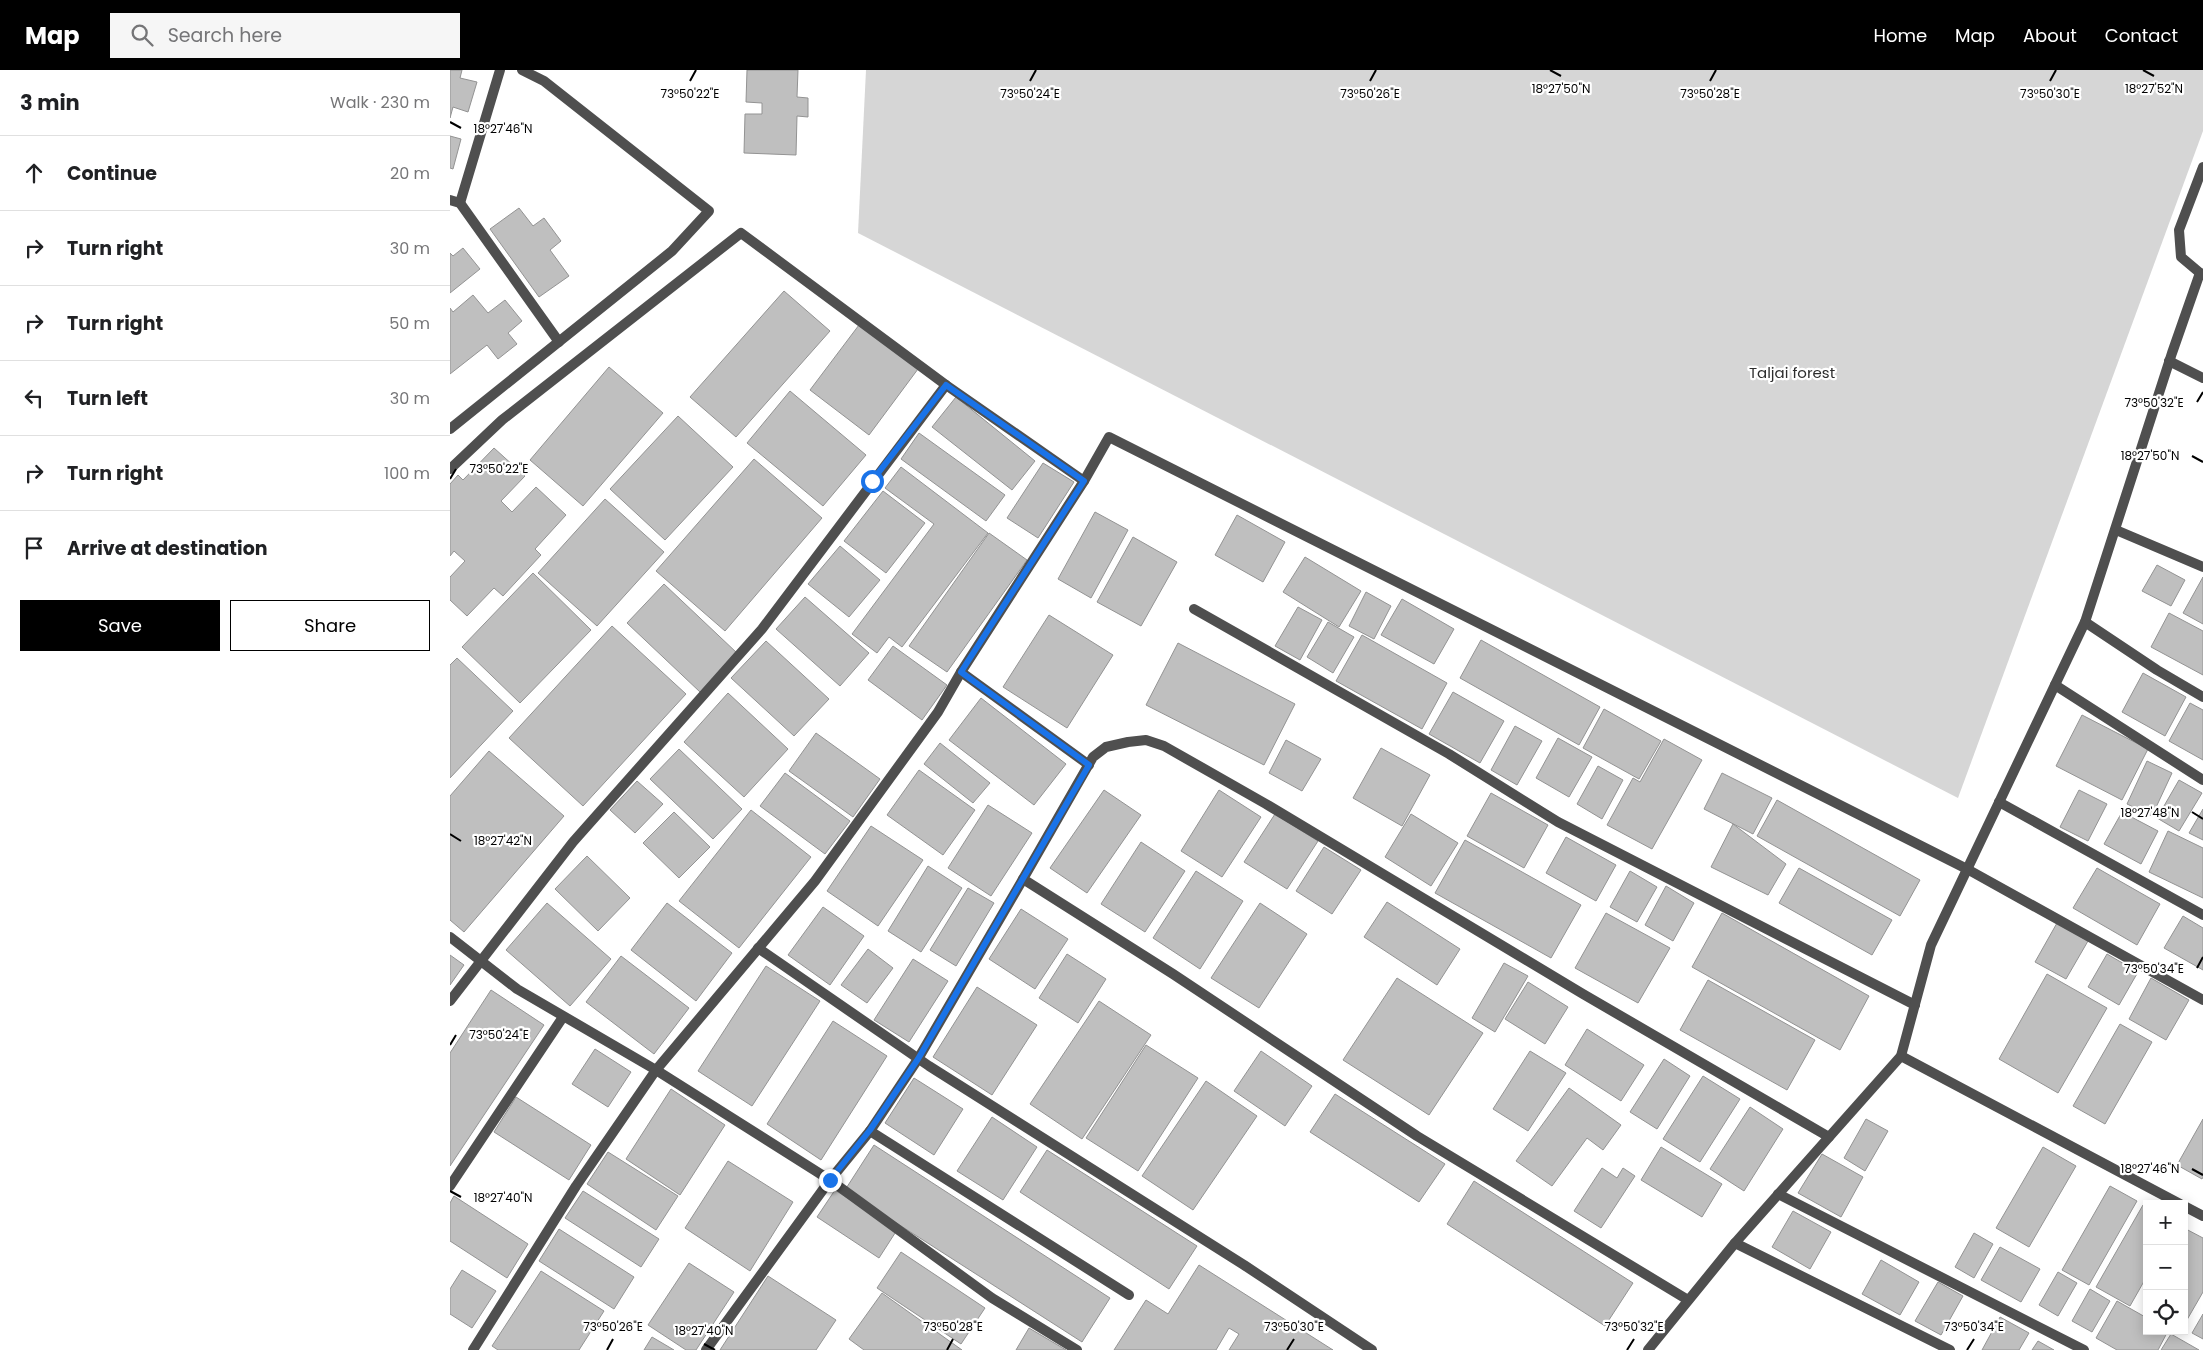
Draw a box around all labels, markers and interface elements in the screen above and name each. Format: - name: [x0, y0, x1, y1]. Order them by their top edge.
- search box: [110, 13, 460, 58]
- text: Map: [25, 19, 80, 52]
- icon: search: [128, 21, 156, 49]
- text: Search here: [168, 22, 282, 49]
- text: Home: [1873, 23, 1927, 48]
- text: Map: [1955, 23, 1995, 48]
- text: About: [2023, 23, 2077, 48]
- text: Contact: [2105, 23, 2178, 48]
- text: 18°27'50"N: [1532, 80, 1590, 97]
- text: 18°27'52"N: [2125, 80, 2183, 97]
- text: 73°50'22"E: [661, 85, 719, 102]
- text: 73°50'24"E: [1000, 85, 1060, 102]
- text: 73°50'26"E: [1340, 85, 1400, 102]
- text: 73°50'28"E: [1680, 85, 1740, 102]
- text: 73°50'30"E: [2020, 85, 2080, 102]
- text: 3 min: [20, 88, 80, 117]
- text: Walk · 230 m: [330, 91, 430, 114]
- text: 18°27'46"N: [474, 120, 532, 137]
- icon: ahead: [20, 159, 48, 187]
- text: Continue: [67, 160, 157, 187]
- text: 20 m: [390, 162, 430, 185]
- icon: right: [20, 234, 48, 262]
- text: Turn right: [67, 235, 163, 262]
- text: 30 m: [390, 237, 430, 260]
- icon: right: [20, 309, 48, 337]
- text: Turn right: [67, 310, 163, 337]
- text: 50 m: [389, 312, 430, 335]
- park label: Taljai forest: [1749, 362, 1835, 383]
- icon: left: [20, 384, 48, 412]
- text: Turn left: [67, 385, 148, 412]
- text: 30 m: [390, 387, 430, 410]
- text: 73°50'32"E: [2124, 394, 2184, 411]
- text: 18°27'50"N: [2121, 447, 2179, 464]
- icon: right: [20, 459, 48, 487]
- text: Turn right: [67, 460, 163, 487]
- text: 73°50'22"E: [470, 460, 528, 477]
- text: 100 m: [384, 462, 430, 485]
- route start: [861, 470, 884, 493]
- icon: arrive: [20, 534, 48, 562]
- text: Arrive at destination: [67, 535, 268, 562]
- button: Save: [20, 600, 220, 651]
- button: Share: [230, 600, 430, 651]
- text: 18°27'48"N: [2121, 804, 2179, 821]
- text: 18°27'42"N: [474, 832, 532, 849]
- text: 73°50'34"E: [2124, 960, 2184, 977]
- text: 73°50'24"E: [469, 1026, 529, 1043]
- text: 18°27'46"N: [2121, 1160, 2179, 1177]
- route end: [819, 1169, 842, 1192]
- text: 18°27'40"N: [474, 1189, 532, 1206]
- map controls: [2143, 1200, 2188, 1335]
- button: +: [2143, 1200, 2188, 1245]
- button: −: [2143, 1245, 2188, 1290]
- button: locate: [2143, 1290, 2188, 1335]
- text: 73°50'26"E: [583, 1318, 643, 1335]
- text: 73°50'28"E: [923, 1318, 983, 1335]
- text: 73°50'30"E: [1264, 1318, 1324, 1335]
- text: 73°50'32"E: [1604, 1318, 1664, 1335]
- text: 73°50'34"E: [1944, 1318, 2004, 1335]
- text: 18°27'40"N: [675, 1322, 733, 1339]

